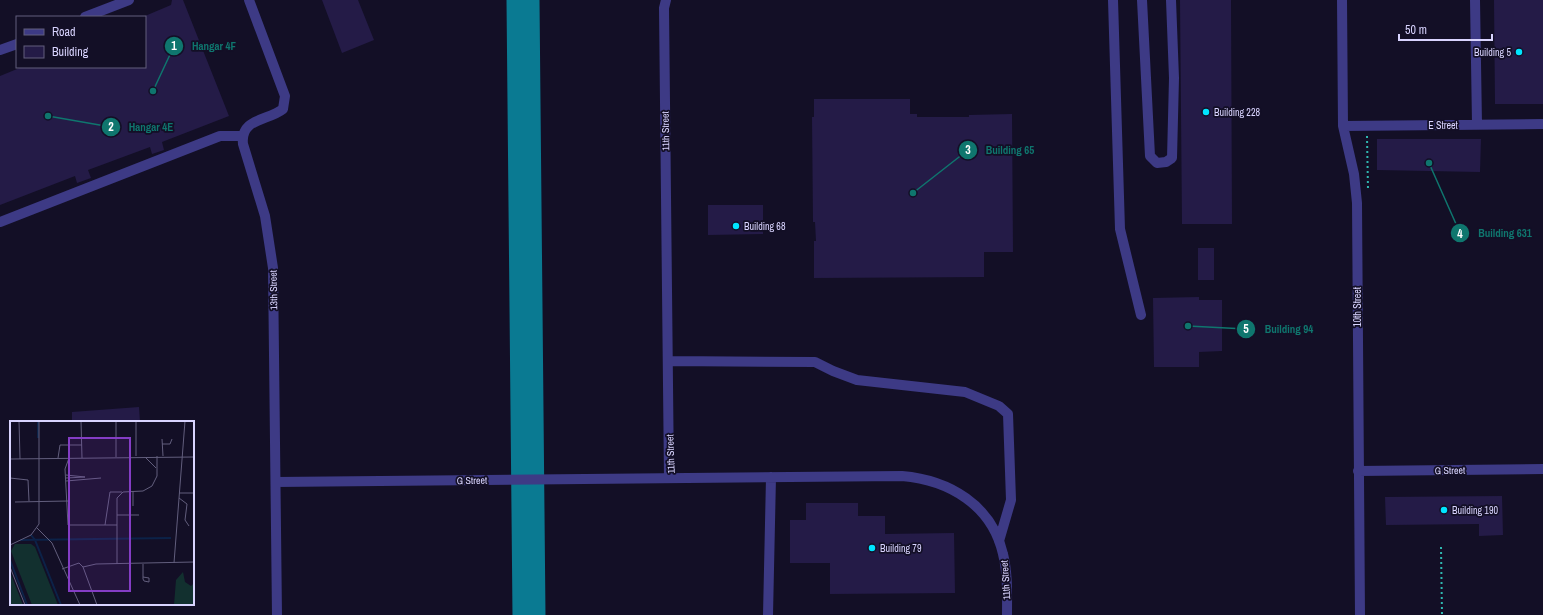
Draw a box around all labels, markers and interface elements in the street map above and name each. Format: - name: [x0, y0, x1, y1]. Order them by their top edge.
- legend: [16, 16, 146, 68]
- scale bar: [1399, 16, 1492, 42]
- text: 50 m: [1405, 22, 1427, 38]
- text: Road: [52, 24, 76, 40]
- callout: Hangar 4F: [164, 34, 244, 57]
- text: 1: [171, 38, 177, 54]
- text: Hangar 4F: [192, 39, 237, 53]
- text: Building: [52, 44, 89, 60]
- place label: Building 5: [1474, 46, 1511, 59]
- marker: Building 5: [1514, 47, 1524, 57]
- place label: Building 228: [1214, 106, 1260, 119]
- marker: Building 228: [1201, 107, 1211, 117]
- street label: 11th Street: [659, 110, 672, 151]
- callout: Hangar 4E: [101, 115, 182, 138]
- text: 2: [108, 119, 114, 135]
- street label: E Street: [1428, 119, 1459, 132]
- text: Hangar 4E: [129, 120, 173, 134]
- callout: Building 65: [958, 138, 1042, 161]
- text: 3: [965, 142, 971, 158]
- text: Building 65: [986, 143, 1034, 157]
- place label: Building 68: [744, 220, 786, 233]
- marker: Building 68: [731, 221, 741, 231]
- callout: Building 631: [1450, 222, 1540, 245]
- text: 4: [1457, 226, 1463, 242]
- text: Building 631: [1478, 226, 1532, 240]
- street label: 13th Street: [267, 269, 280, 310]
- street label: 10th Street: [1351, 286, 1364, 327]
- callout: Building 94: [1236, 318, 1321, 341]
- text: 5: [1243, 321, 1249, 337]
- text: Building 94: [1265, 322, 1313, 336]
- inset map: [10, 421, 194, 605]
- street label: 11th Street: [663, 433, 678, 474]
- street label: G Street: [1435, 464, 1466, 477]
- street label: G Street: [457, 474, 488, 487]
- place label: Building 190: [1452, 504, 1498, 517]
- marker: Building 190: [1439, 505, 1449, 515]
- place label: Building 79: [880, 542, 922, 555]
- marker: Building 79: [867, 543, 877, 553]
- street label: 11th Street: [998, 559, 1013, 600]

